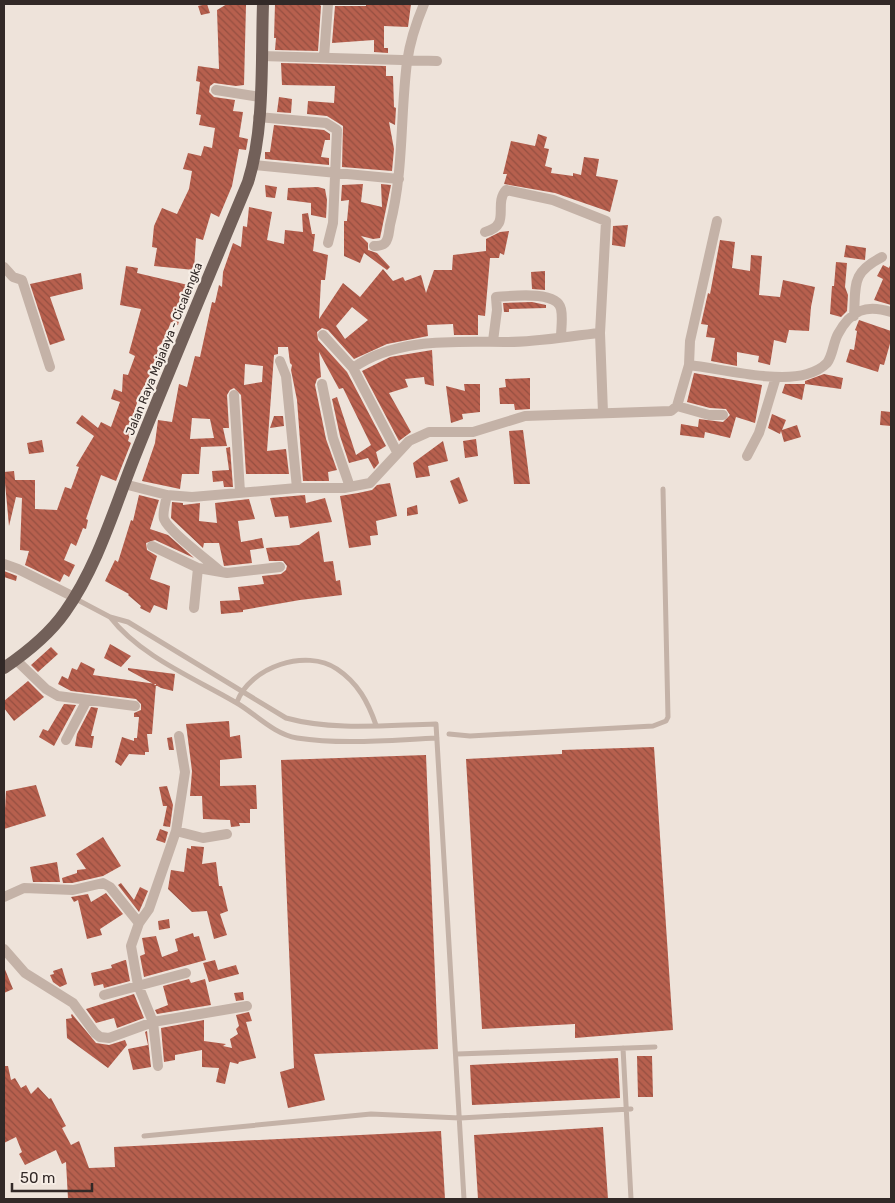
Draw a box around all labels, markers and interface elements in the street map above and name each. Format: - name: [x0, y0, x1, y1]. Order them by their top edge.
- street label: Jalan Raya Majalaya - Cicalengka: [123, 261, 205, 437]
- scale bar: [12, 1160, 92, 1192]
- text: 50 m: [20, 1169, 55, 1187]

